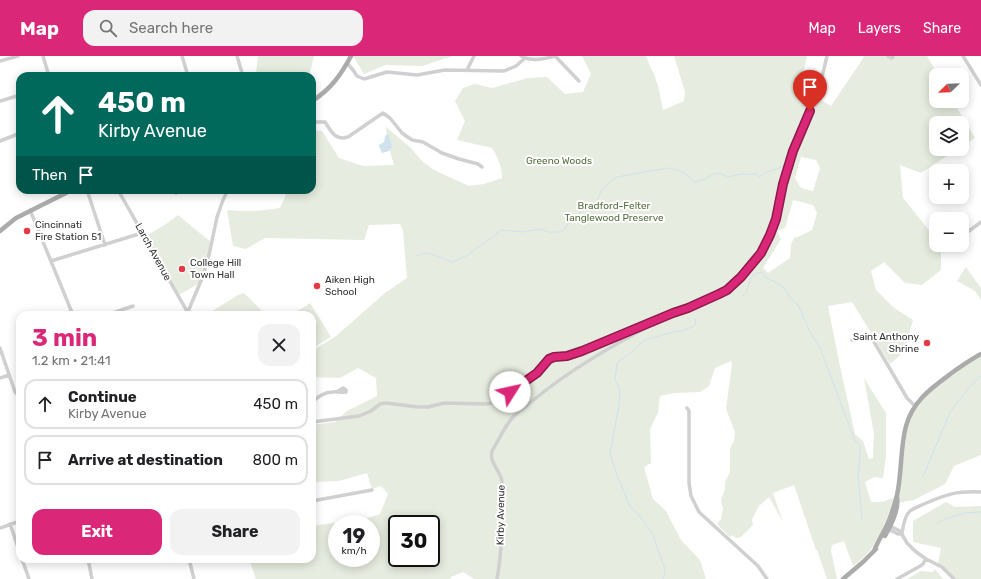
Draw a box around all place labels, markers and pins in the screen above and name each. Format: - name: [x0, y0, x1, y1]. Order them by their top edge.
- pin: [793, 70, 827, 111]
- place label: Cincinnati Fire Station 51: [35, 219, 101, 243]
- marker: Cincinnati Fire Station 51: [22, 226, 32, 236]
- place label: College Hill Town Hall: [190, 257, 241, 281]
- marker: College Hill Town Hall: [177, 264, 187, 274]
- place label: Aiken High School: [325, 274, 375, 298]
- marker: Aiken High School: [312, 281, 322, 291]
- place label: Saint Anthony Shrine: [853, 331, 919, 355]
- marker: Saint Anthony Shrine: [922, 338, 932, 348]

